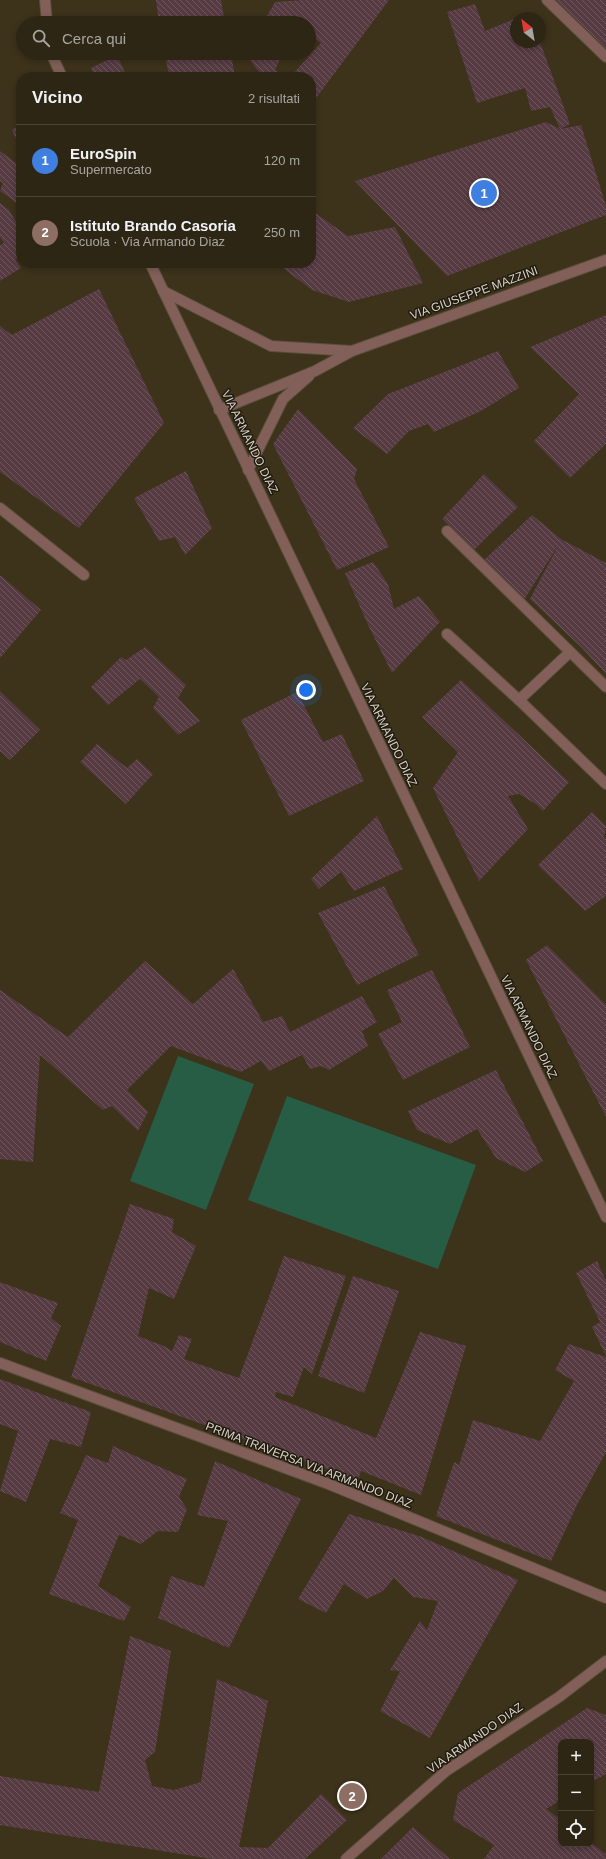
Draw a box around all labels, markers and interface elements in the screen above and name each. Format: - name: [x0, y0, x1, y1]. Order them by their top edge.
- north arrow: [510, 12, 546, 48]
- search box: [16, 16, 316, 60]
- icon: search: [30, 27, 52, 49]
- text: Cerca qui: [62, 30, 126, 47]
- text: Vicino: [32, 88, 83, 107]
- text: 2 risultati: [248, 91, 300, 106]
- text: EuroSpin: [70, 145, 137, 162]
- text: 1: [41, 153, 49, 168]
- text: 120 m: [264, 153, 300, 168]
- text: Supermercato: [70, 162, 152, 177]
- pin: 1: [471, 178, 497, 208]
- text: Istituto Brando Casoria: [70, 217, 236, 234]
- text: 2: [41, 225, 49, 240]
- text: 250 m: [264, 225, 300, 240]
- text: Scuola · Via Armando Diaz: [70, 234, 225, 249]
- street label: VIA GIUSEPPE MAZZINI: [408, 263, 540, 323]
- street label: VIA ARMANDO DIAZ: [219, 388, 281, 496]
- your location: [296, 680, 316, 700]
- street label: VIA ARMANDO DIAZ: [358, 681, 420, 789]
- street label: VIA ARMANDO DIAZ: [498, 973, 560, 1081]
- street label: PRIMA TRAVERSA VIA ARMANDO DIAZ: [204, 1419, 414, 1511]
- street label: VIA ARMANDO DIAZ: [425, 1700, 525, 1776]
- map controls: [558, 1739, 594, 1847]
- button: +: [558, 1739, 594, 1775]
- button: −: [558, 1775, 594, 1811]
- pin: 2: [339, 1781, 365, 1811]
- button: locate: [558, 1811, 594, 1847]

